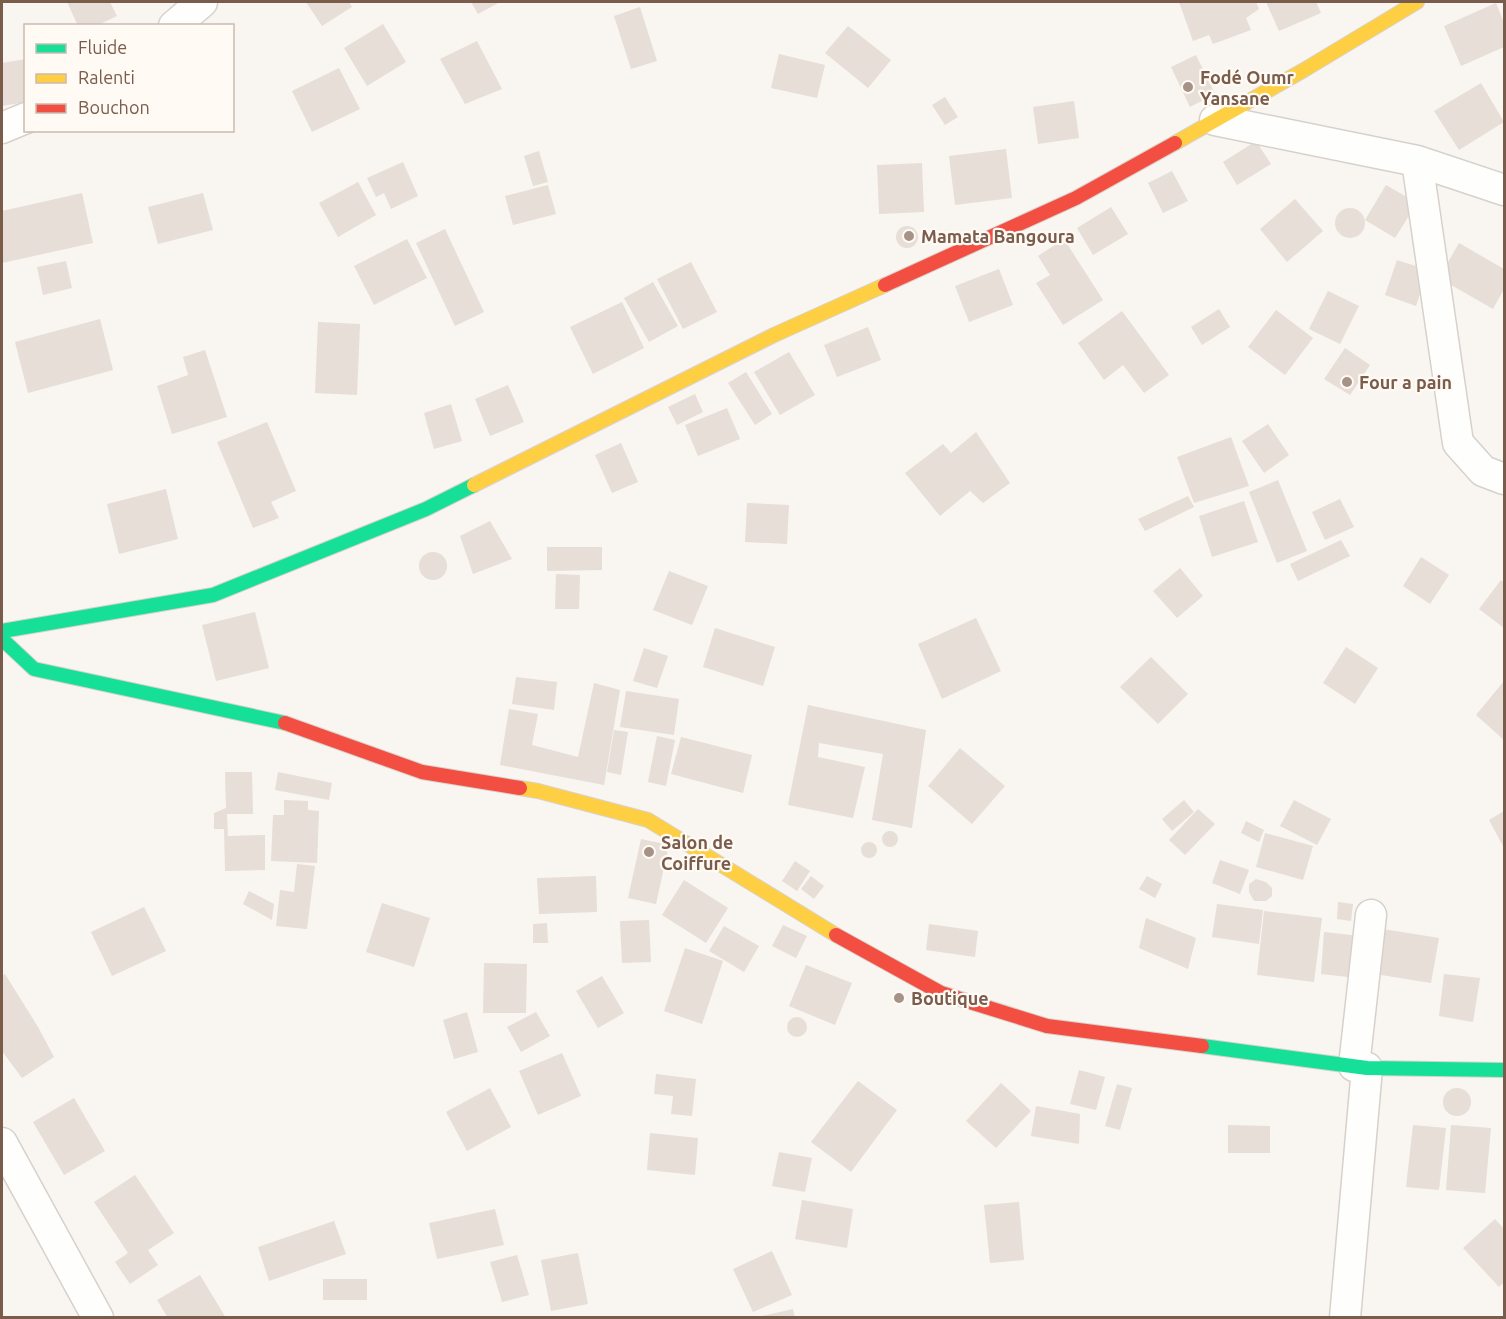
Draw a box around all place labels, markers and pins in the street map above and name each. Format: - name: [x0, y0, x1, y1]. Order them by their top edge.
- place label: Fodé Oumr Yansane: [1200, 67, 1294, 108]
- marker: Fodé Oumr Yansane: [1181, 80, 1195, 94]
- place label: Mamata Bangoura: [921, 226, 1075, 246]
- marker: Mamata Bangoura: [902, 229, 916, 243]
- place label: Four a pain: [1359, 372, 1452, 392]
- marker: Four a pain: [1340, 375, 1354, 389]
- place label: Salon de Coiffure: [661, 832, 733, 873]
- marker: Salon de Coiffure: [642, 845, 656, 859]
- place label: Boutique: [911, 988, 989, 1008]
- marker: Boutique: [892, 991, 906, 1005]

